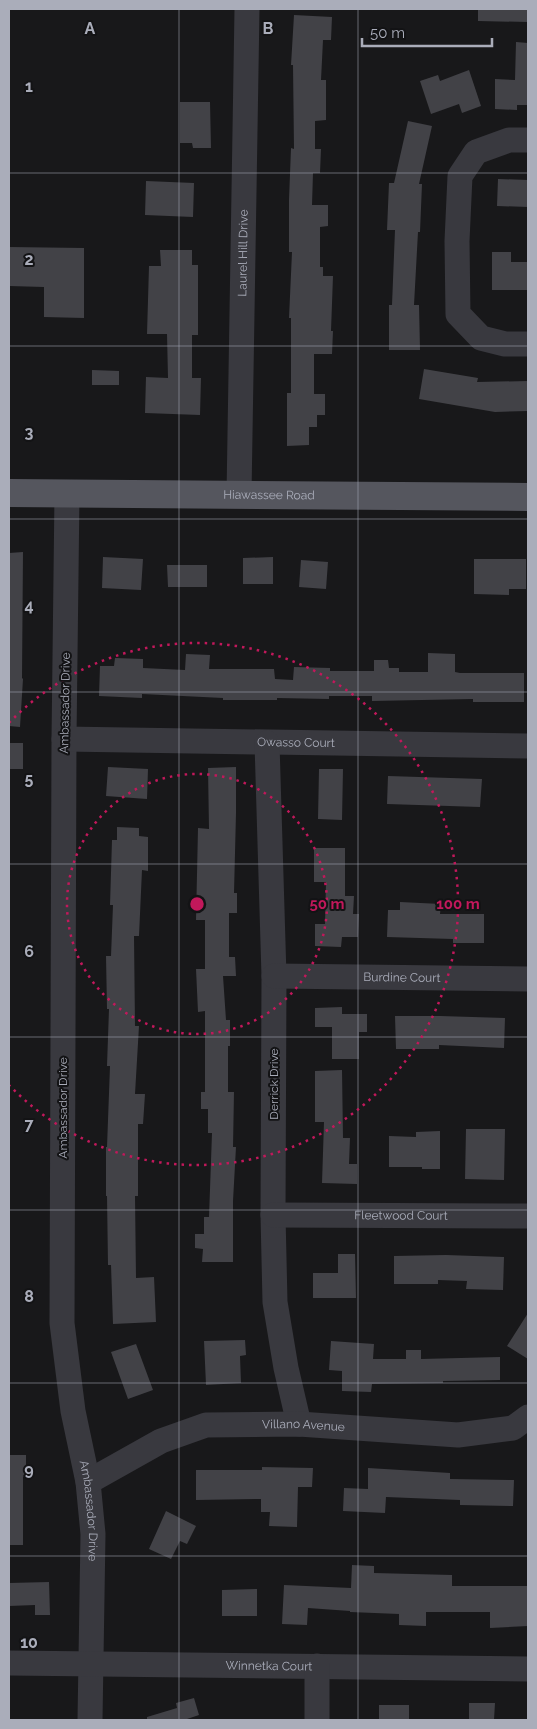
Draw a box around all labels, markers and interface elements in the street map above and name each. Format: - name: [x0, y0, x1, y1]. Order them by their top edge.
- scale bar: [362, 15, 492, 47]
- text: A: [85, 19, 96, 38]
- text: B: [263, 19, 274, 38]
- text: 50 m: [370, 24, 405, 42]
- text: 1: [25, 77, 33, 96]
- street label: Laurel Hill Drive: [235, 209, 251, 297]
- text: 2: [24, 250, 34, 269]
- text: 3: [25, 423, 34, 442]
- street label: Hiawassee Road: [223, 488, 315, 502]
- text: 4: [24, 596, 34, 615]
- street label: Ambassador Drive: [57, 652, 73, 754]
- street label: Owasso Court: [257, 735, 335, 750]
- text: 5: [25, 769, 34, 788]
- centre of rings: [188, 895, 206, 913]
- text: 50 m: [309, 895, 345, 913]
- text: 100 m: [436, 895, 480, 913]
- text: 6: [24, 942, 34, 961]
- street label: Burdine Court: [363, 970, 441, 985]
- street label: Derrick Drive: [267, 1048, 281, 1120]
- street label: Ambassador Drive: [56, 1057, 70, 1159]
- text: 7: [25, 1115, 34, 1134]
- street label: Fleetwood Court: [354, 1208, 448, 1223]
- text: 8: [24, 1287, 34, 1306]
- street label: Villano Avenue: [262, 1417, 345, 1434]
- street label: Ambassador Drive: [77, 1459, 100, 1561]
- text: 9: [24, 1460, 34, 1479]
- text: 10: [20, 1633, 38, 1652]
- street label: Winnetka Court: [225, 1659, 313, 1674]

